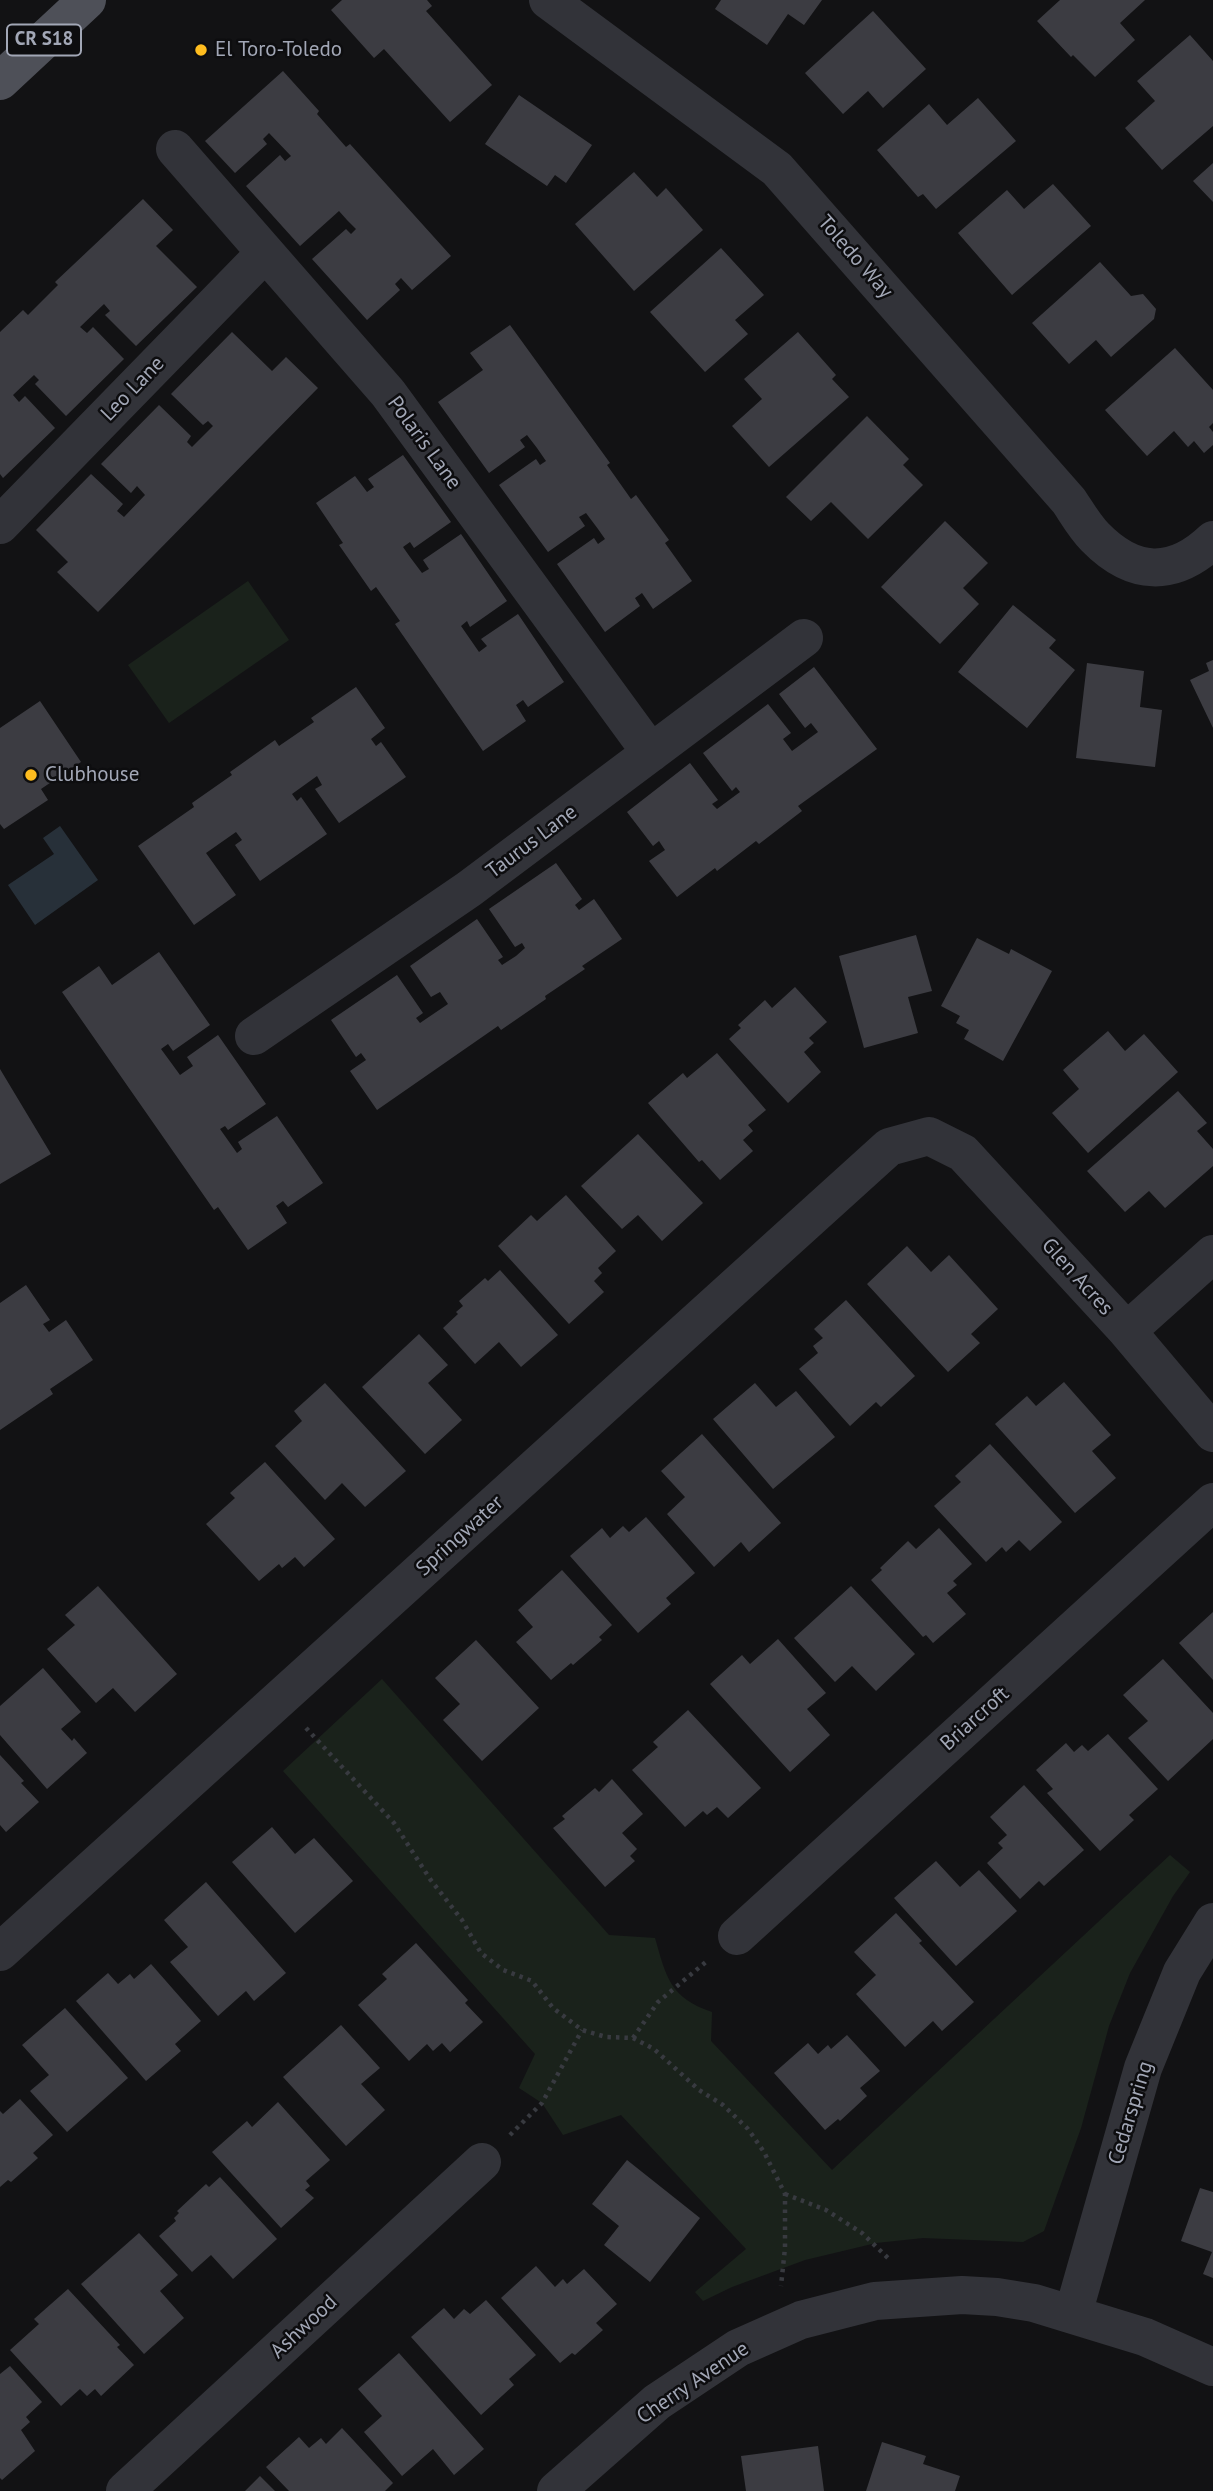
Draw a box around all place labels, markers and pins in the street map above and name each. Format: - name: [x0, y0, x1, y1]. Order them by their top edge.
- place label: El Toro-Toledo: [215, 37, 342, 63]
- marker: El Toro-Toledo: [193, 42, 209, 58]
- place label: Clubhouse: [45, 762, 139, 788]
- marker: Clubhouse: [23, 767, 39, 783]

